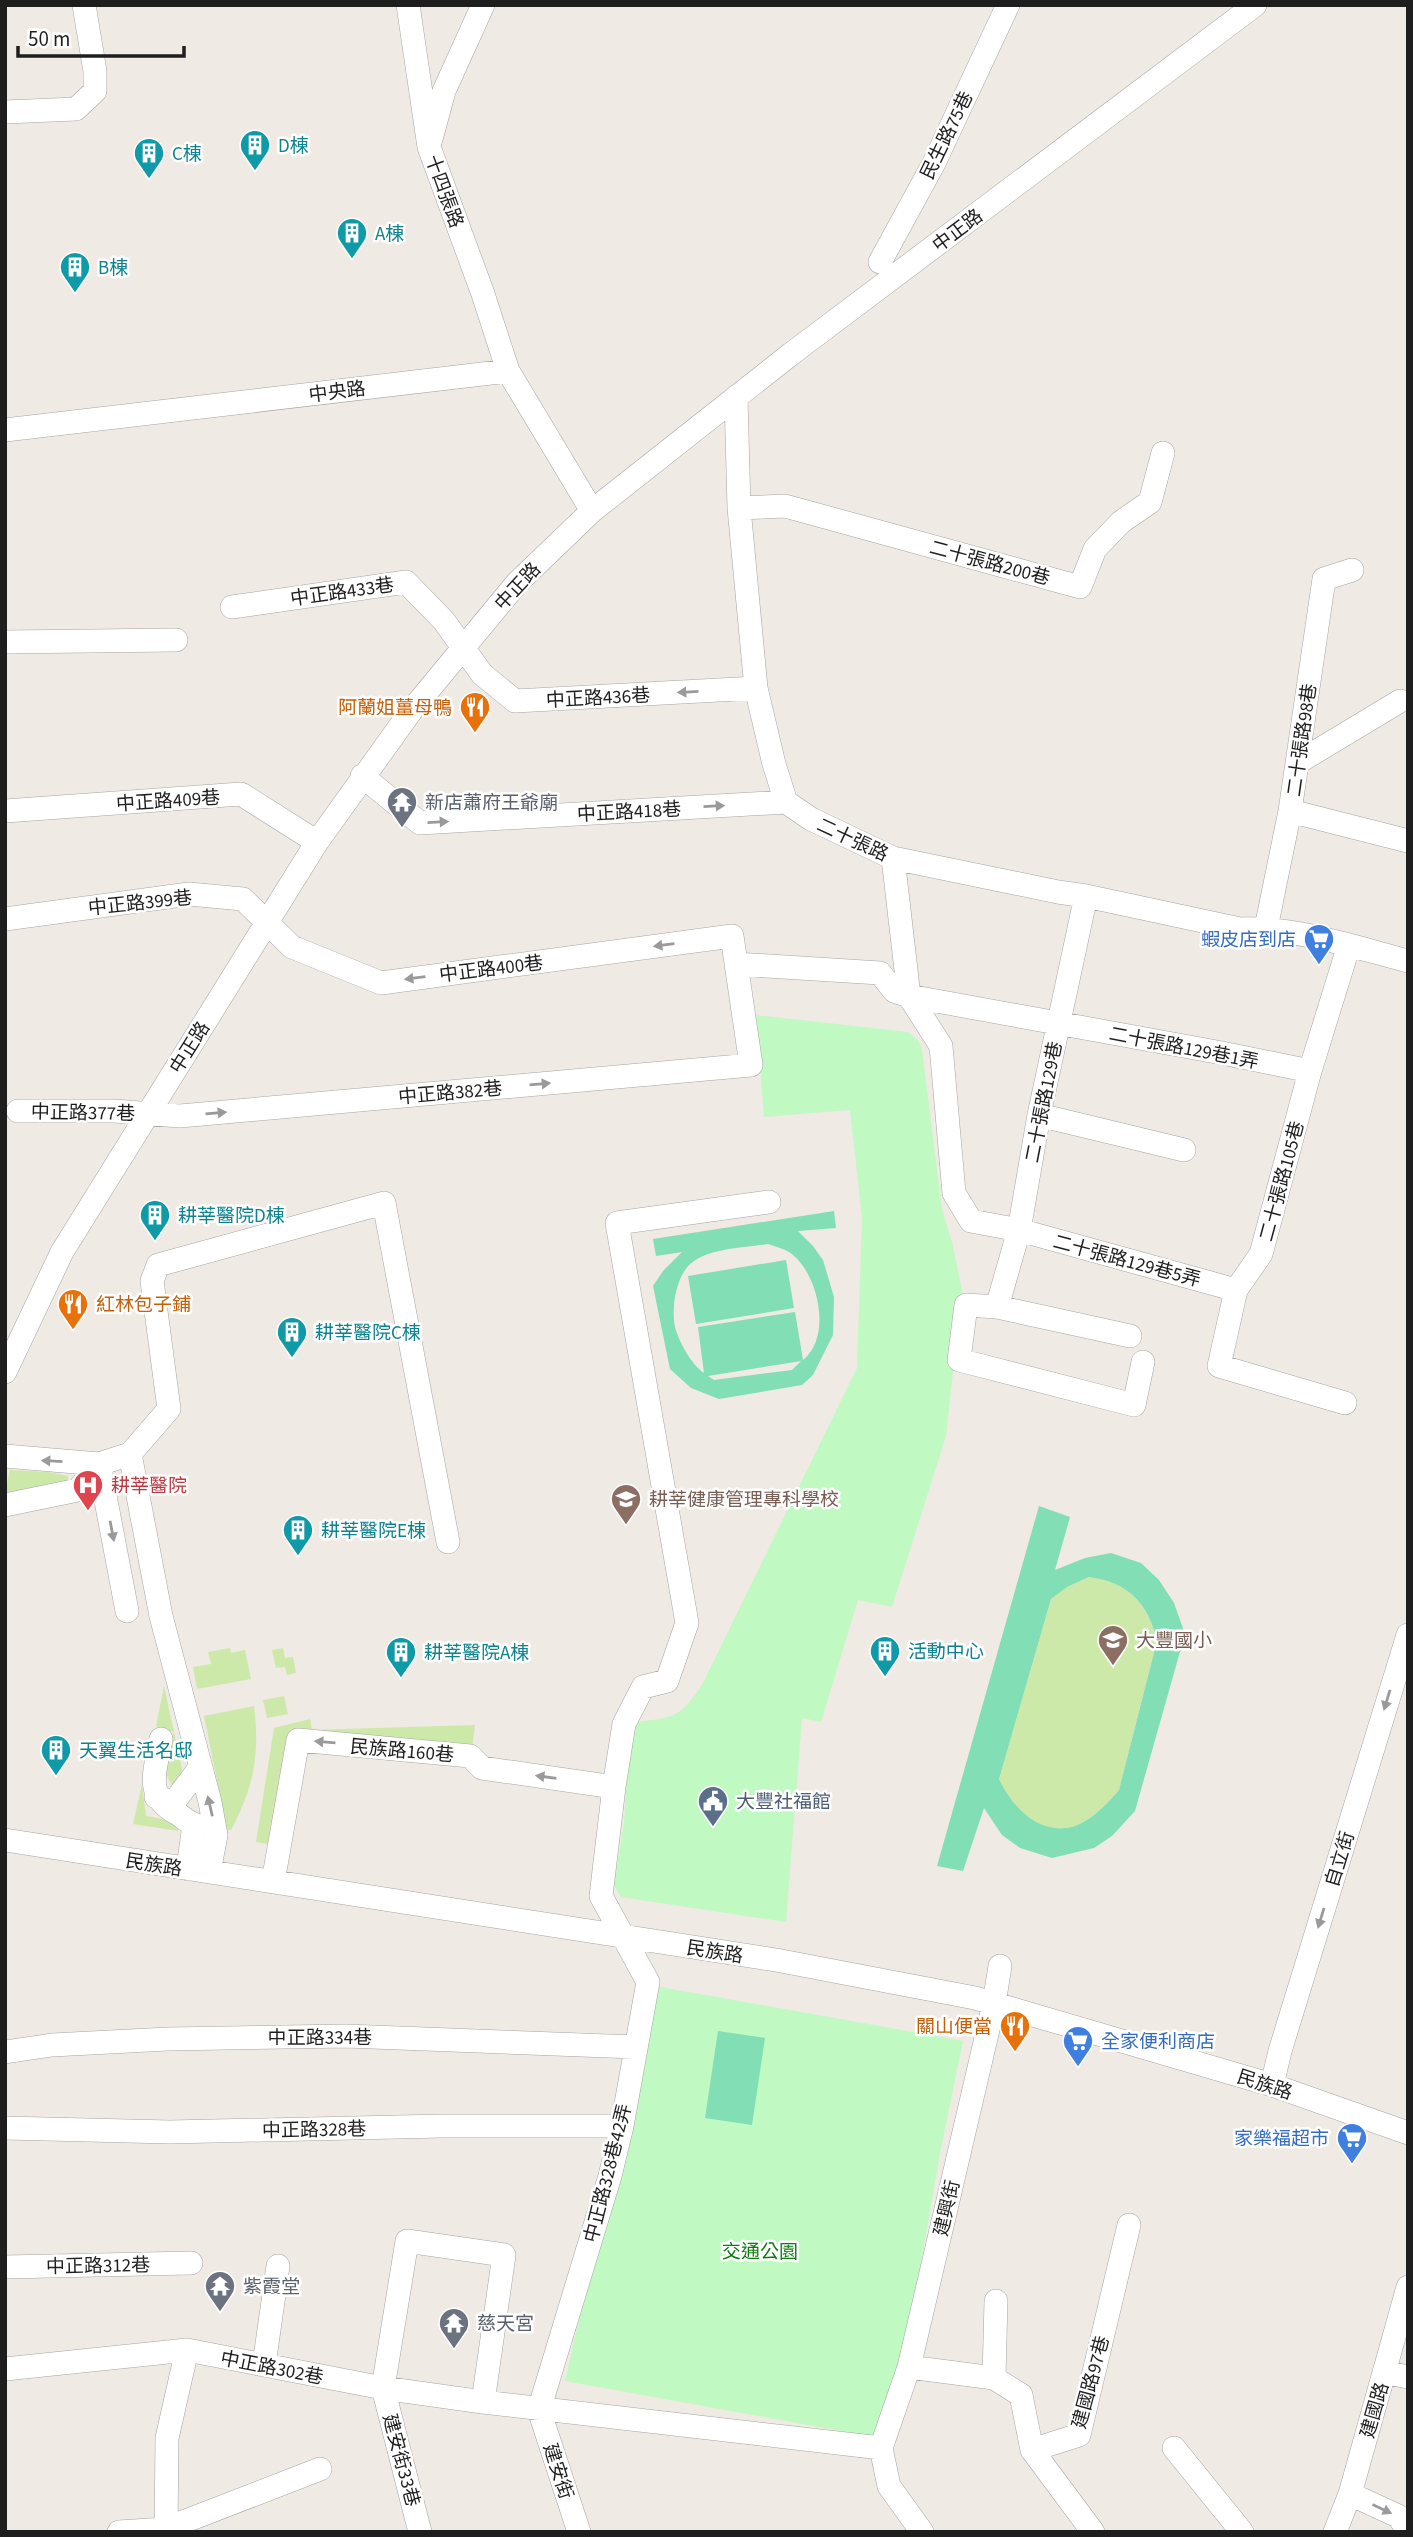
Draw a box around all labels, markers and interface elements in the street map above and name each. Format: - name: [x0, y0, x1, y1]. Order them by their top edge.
- scale bar: [18, 14, 184, 58]
- text: 50 m: [28, 24, 70, 54]
- street label: 民生路75巷: [914, 87, 980, 184]
- building icon: D棟: [238, 128, 272, 172]
- place label: D棟: [278, 133, 309, 160]
- building icon: C棟: [132, 136, 166, 180]
- place label: C棟: [172, 141, 202, 168]
- street label: 十四張路: [418, 151, 469, 232]
- street label: 中正路: [927, 203, 989, 259]
- building icon: A棟: [335, 216, 369, 260]
- place label: A棟: [375, 221, 404, 248]
- building icon: B棟: [58, 250, 92, 294]
- place label: B棟: [98, 255, 128, 282]
- street label: 中央路: [307, 376, 367, 409]
- street label: 二十張路200巷: [927, 534, 1053, 592]
- street label: 中正路: [489, 557, 547, 617]
- street label: 中正路433巷: [289, 572, 396, 613]
- street label: 中正路436巷: [545, 682, 651, 715]
- street label: 二十張路98巷: [1281, 682, 1324, 798]
- one-way arrow: [677, 686, 699, 697]
- restaurant icon: 阿蘭姐薑母鴨: [458, 690, 492, 734]
- place label: 阿蘭姐薑母鴨: [338, 695, 452, 722]
- street label: 中正路409巷: [115, 784, 221, 819]
- temple icon: 新店蕭府王爺廟: [385, 785, 419, 829]
- place label: 新店蕭府王爺廟: [425, 790, 558, 817]
- street label: 中正路418巷: [576, 796, 682, 829]
- one-way arrow: [704, 800, 726, 811]
- street label: 二十張路: [812, 812, 893, 869]
- one-way arrow: [427, 816, 449, 827]
- street label: 中正路399巷: [87, 885, 193, 922]
- supermarket icon: 蝦皮店到店: [1302, 922, 1336, 966]
- place label: 蝦皮店到店: [1201, 927, 1296, 954]
- one-way arrow: [653, 940, 675, 951]
- street label: 中正路400巷: [438, 950, 545, 989]
- one-way arrow: [403, 973, 425, 984]
- street label: 中正路: [164, 1016, 217, 1079]
- street label: 二十張路129巷1弄: [1107, 1021, 1261, 1076]
- street label: 二十張路129巷: [1019, 1039, 1069, 1165]
- street label: 中正路382巷: [397, 1075, 503, 1111]
- one-way arrow: [529, 1078, 551, 1089]
- street label: 中正路377巷: [31, 1099, 135, 1128]
- one-way arrow: [205, 1107, 227, 1118]
- street label: 二十張路105巷: [1253, 1118, 1311, 1244]
- building icon: 耕莘醫院D棟: [138, 1198, 172, 1242]
- place label: 耕莘醫院D棟: [178, 1203, 285, 1230]
- street label: 二十張路129巷5弄: [1050, 1229, 1203, 1294]
- restaurant icon: 紅林包子鋪: [56, 1287, 90, 1331]
- place label: 紅林包子鋪: [96, 1292, 191, 1319]
- building icon: 耕莘醫院C棟: [275, 1315, 309, 1359]
- place label: 耕莘醫院C棟: [315, 1320, 421, 1347]
- one-way arrow: [41, 1455, 63, 1466]
- hospital icon: 耕莘醫院: [71, 1468, 105, 1512]
- place label: 耕莘醫院: [111, 1473, 187, 1500]
- school or university icon: 耕莘健康管理專科學校: [609, 1482, 643, 1526]
- place label: 耕莘健康管理專科學校: [649, 1487, 839, 1514]
- building icon: 耕莘醫院E棟: [281, 1513, 315, 1557]
- place label: 耕莘醫院E棟: [321, 1518, 426, 1545]
- one-way arrow: [107, 1520, 118, 1542]
- school or university icon: 大豐國小: [1096, 1623, 1130, 1667]
- place label: 大豐國小: [1136, 1628, 1212, 1655]
- building icon: 活動中心: [868, 1634, 902, 1678]
- building icon: 耕莘醫院A棟: [384, 1635, 418, 1679]
- place label: 活動中心: [908, 1639, 984, 1666]
- place label: 耕莘醫院A棟: [424, 1640, 529, 1667]
- one-way arrow: [1382, 1690, 1392, 1711]
- building icon: 天翼生活名邸: [39, 1733, 73, 1777]
- street label: 民族路160巷: [349, 1733, 455, 1769]
- one-way arrow: [313, 1736, 335, 1747]
- place label: 天翼生活名邸: [79, 1738, 193, 1765]
- one-way arrow: [535, 1771, 557, 1782]
- public building icon: 大豐社福館: [696, 1784, 730, 1828]
- place label: 大豐社福館: [736, 1789, 831, 1816]
- one-way arrow: [204, 1794, 215, 1816]
- street label: 自立街: [1319, 1828, 1362, 1891]
- street label: 民族路: [123, 1848, 184, 1883]
- one-way arrow: [1315, 1907, 1325, 1928]
- street label: 民族路: [684, 1935, 745, 1970]
- restaurant icon: 關山便當: [998, 2009, 1032, 2053]
- place label: 關山便當: [916, 2014, 992, 2041]
- supermarket icon: 全家便利商店: [1061, 2024, 1095, 2068]
- street label: 中正路334巷: [268, 2025, 372, 2052]
- place label: 全家便利商店: [1101, 2029, 1215, 2056]
- street label: 民族路: [1233, 2064, 1296, 2107]
- street label: 中正路328巷42弄: [578, 2101, 639, 2246]
- street label: 中正路328巷: [262, 2116, 366, 2145]
- supermarket icon: 家樂福超市: [1335, 2121, 1369, 2165]
- place label: 家樂福超市: [1234, 2126, 1329, 2153]
- street label: 建興街: [928, 2178, 967, 2239]
- park label: 交通公園: [722, 2239, 798, 2266]
- street label: 中正路312巷: [46, 2252, 150, 2281]
- temple icon: 紫霞堂: [203, 2269, 237, 2313]
- place label: 紫霞堂: [243, 2274, 300, 2301]
- temple icon: 慈天宮: [437, 2306, 471, 2350]
- place label: 慈天宮: [477, 2311, 534, 2338]
- street label: 建國路97巷: [1066, 2333, 1117, 2432]
- street label: 中正路302巷: [218, 2345, 326, 2392]
- street label: 建國路: [1355, 2379, 1396, 2442]
- street label: 建安街33巷: [375, 2411, 426, 2510]
- street label: 建安街: [536, 2440, 579, 2503]
- one-way arrow: [1372, 2503, 1392, 2514]

